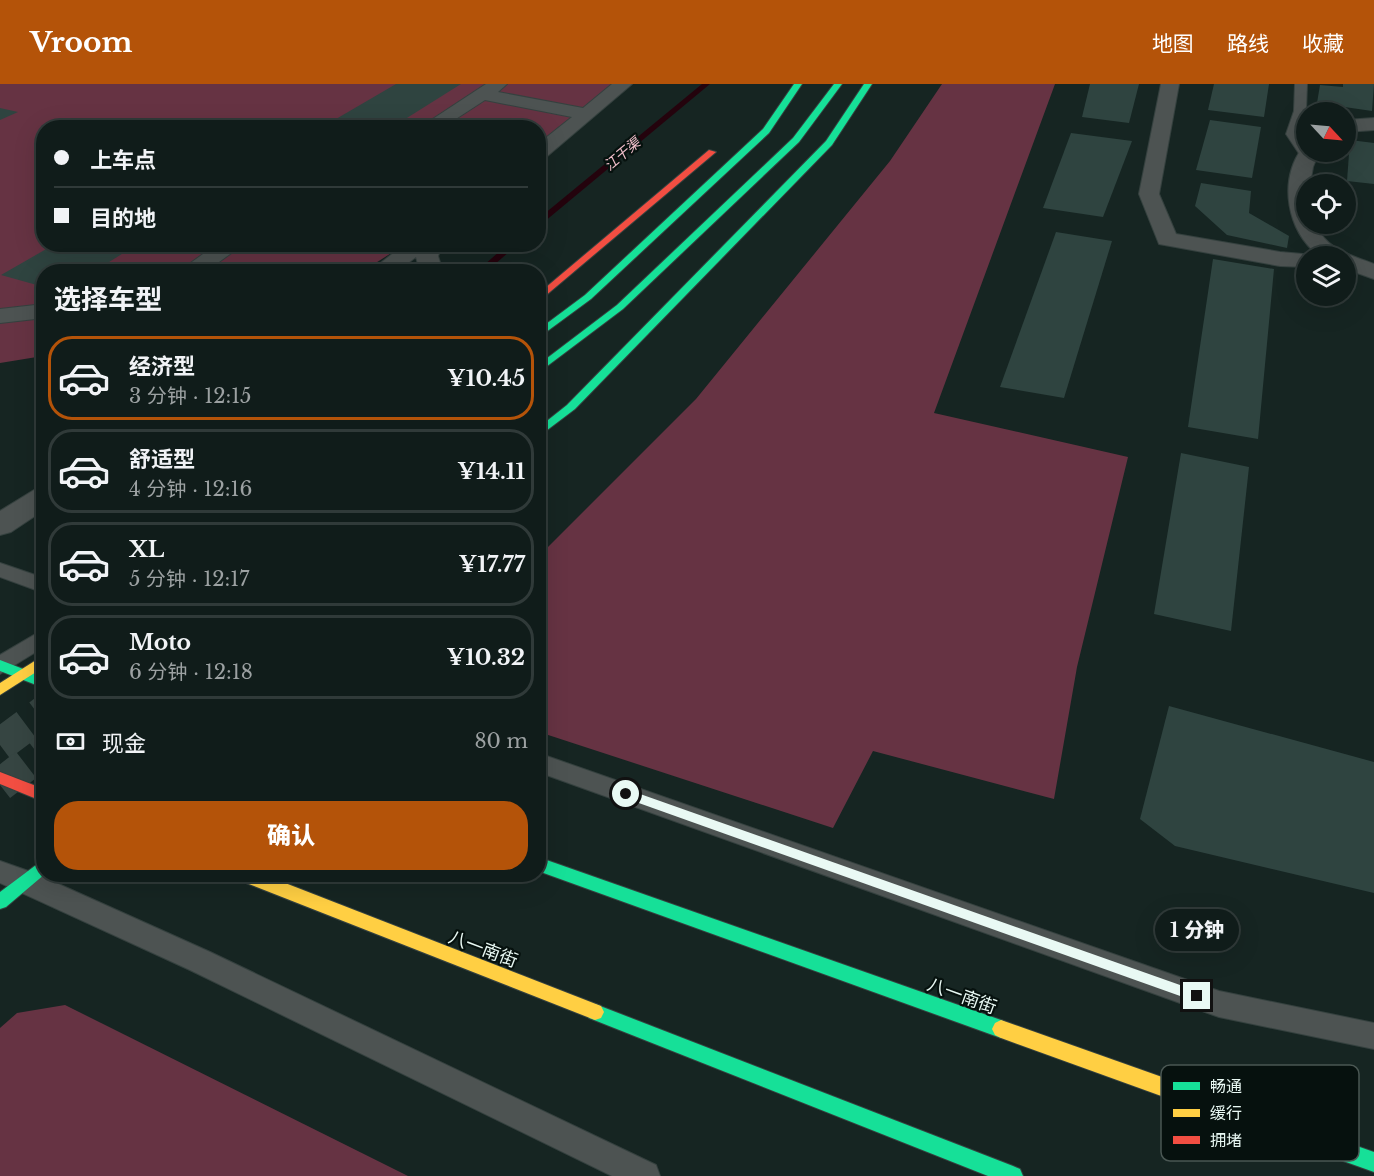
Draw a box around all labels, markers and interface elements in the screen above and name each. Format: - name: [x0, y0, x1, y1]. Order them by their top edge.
- text: Vroom: [30, 25, 132, 60]
- text: 地图: [1152, 31, 1194, 57]
- text: 路线: [1227, 31, 1269, 57]
- text: 收藏: [1302, 31, 1344, 57]
- north arrow: [1296, 102, 1356, 162]
- map controls: [1296, 102, 1356, 306]
- water label: 江干渠: [600, 132, 645, 174]
- text: 上车点: [90, 147, 156, 174]
- button: locate: [1296, 174, 1356, 234]
- text: 目的地: [90, 205, 156, 232]
- button: layers: [1296, 246, 1356, 306]
- text: 选择车型: [54, 283, 162, 316]
- icon: car: [57, 351, 111, 405]
- text: 经济型: [129, 353, 195, 380]
- text: ¥10.45: [447, 365, 525, 392]
- text: 3 分钟 · 12:15: [129, 384, 251, 408]
- icon: car: [57, 444, 111, 498]
- text: 舒适型: [129, 446, 195, 473]
- text: ¥14.11: [457, 458, 525, 485]
- text: 4 分钟 · 12:16: [129, 477, 252, 501]
- text: XL: [129, 536, 164, 563]
- icon: car: [57, 537, 111, 591]
- text: ¥17.77: [458, 551, 525, 578]
- text: 5 分钟 · 12:17: [129, 567, 249, 591]
- text: Moto: [129, 629, 191, 656]
- icon: car: [57, 630, 111, 684]
- text: ¥10.32: [446, 644, 525, 671]
- text: 6 分钟 · 12:18: [129, 660, 253, 684]
- icon: cash: [54, 725, 87, 758]
- text: 80 m: [474, 729, 528, 753]
- text: 现金: [102, 730, 146, 757]
- route start: [612, 780, 639, 807]
- button: 确认: [54, 801, 528, 870]
- callout: 1 分钟: [1155, 909, 1239, 951]
- text: 1 分钟: [1170, 918, 1224, 942]
- street label: 八一南街: [445, 926, 521, 972]
- street label: 八一南街: [924, 973, 1000, 1019]
- route end: [1183, 982, 1210, 1009]
- legend: [1161, 1065, 1359, 1161]
- text: 畅通: [1210, 1076, 1242, 1096]
- text: 缓行: [1210, 1103, 1242, 1123]
- text: 拥堵: [1210, 1130, 1242, 1150]

